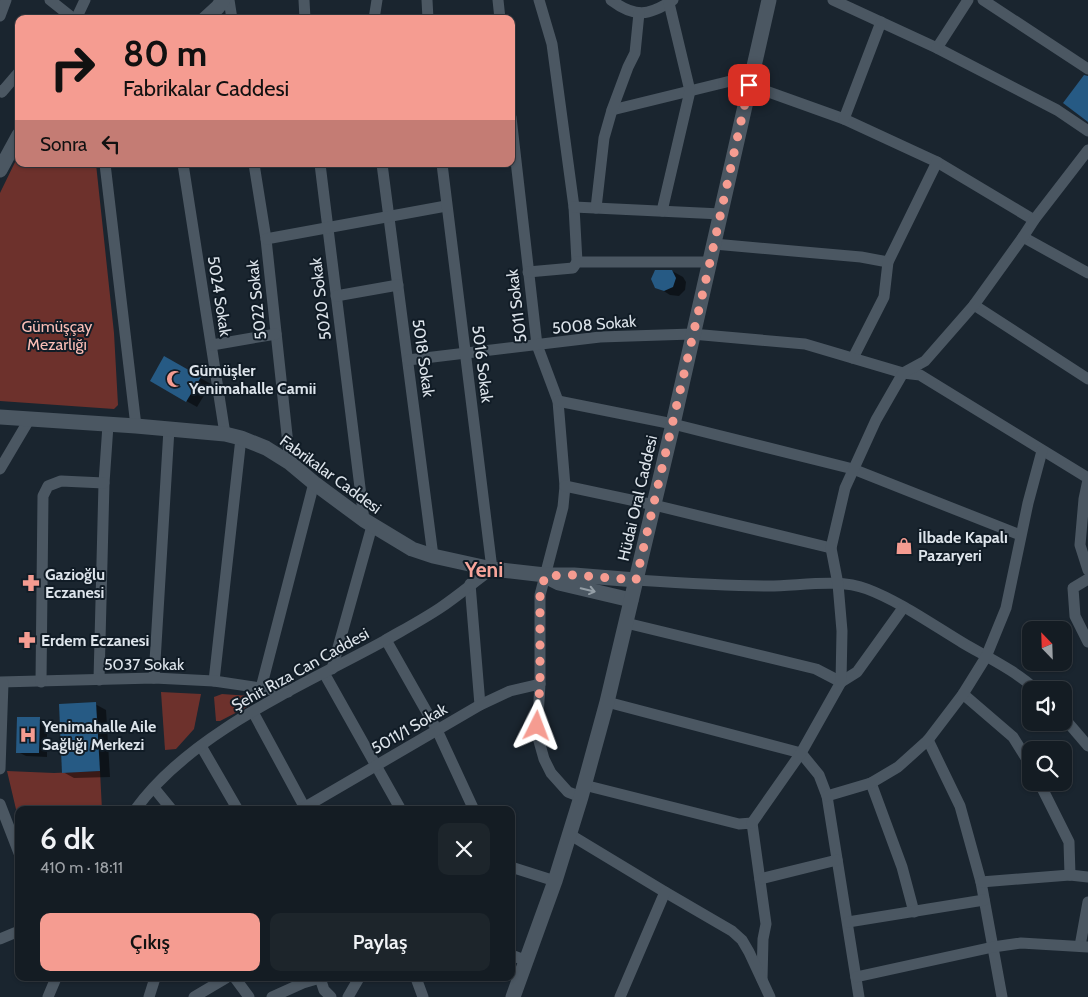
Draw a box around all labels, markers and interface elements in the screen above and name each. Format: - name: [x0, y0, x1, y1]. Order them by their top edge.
- text: 80 m: [123, 32, 207, 75]
- icon: right: [40, 35, 105, 100]
- pin: [728, 64, 770, 106]
- icon: arrive: [735, 71, 763, 99]
- text: Fabrikalar Caddesi: [123, 75, 289, 102]
- icon: left: [97, 130, 125, 158]
- text: Sonra: [40, 133, 87, 156]
- street label: 5024 Sokak: [204, 255, 235, 338]
- street label: 5020 Sokak: [306, 256, 335, 341]
- street label: 5022 Sokak: [243, 258, 270, 341]
- street label: 5011 Sokak: [502, 267, 530, 344]
- street label: 5008 Sokak: [551, 311, 638, 338]
- park label: Gümüşçay Mezarlığı: [22, 317, 92, 354]
- street label: 5018 Sokak: [409, 318, 438, 399]
- street label: 5016 Sokak: [468, 324, 497, 405]
- place label: Gümüşler Yenimahalle Camii: [188, 361, 316, 398]
- mosque icon: Gümüşler Yenimahalle Camii: [165, 369, 185, 389]
- street label: Fabrikalar Caddesi: [276, 431, 385, 518]
- street label: Hüdai Oral Caddesi: [614, 433, 661, 563]
- place label: İlbade Kapalı Pazaryeri: [918, 528, 1008, 565]
- shop icon: İlbade Kapalı Pazaryeri: [894, 536, 914, 556]
- district label: Yeni: [464, 557, 503, 582]
- place label: Gazioğlu Eczanesi: [45, 565, 105, 602]
- pharmacy icon: Gazioğlu Eczanesi: [21, 573, 41, 593]
- one-way arrow: [579, 586, 595, 595]
- north arrow: [1022, 621, 1072, 671]
- map controls: [1022, 621, 1072, 791]
- street label: Şehit Rıza Can Caddesi: [228, 624, 372, 715]
- pharmacy icon: Erdem Eczanesi: [17, 630, 37, 650]
- place label: Erdem Eczanesi: [41, 631, 149, 650]
- street label: 5037 Sokak: [104, 655, 185, 674]
- button: sound: [1022, 681, 1072, 731]
- street label: 5011/1 Sokak: [368, 699, 451, 758]
- position arrow: [510, 699, 562, 751]
- place label: Yenimahalle Aile Sağlığı Merkezi: [41, 717, 156, 754]
- hospital icon: Yenimahalle Aile Sağlığı Merkezi: [18, 725, 38, 745]
- button: search: [1022, 741, 1072, 791]
- text: 6 dk: [40, 820, 95, 857]
- button: close: [438, 823, 490, 875]
- text: 410 m · 18:11: [40, 858, 123, 877]
- button: Çıkış: [40, 913, 260, 971]
- button: Paylaş: [270, 913, 490, 971]

